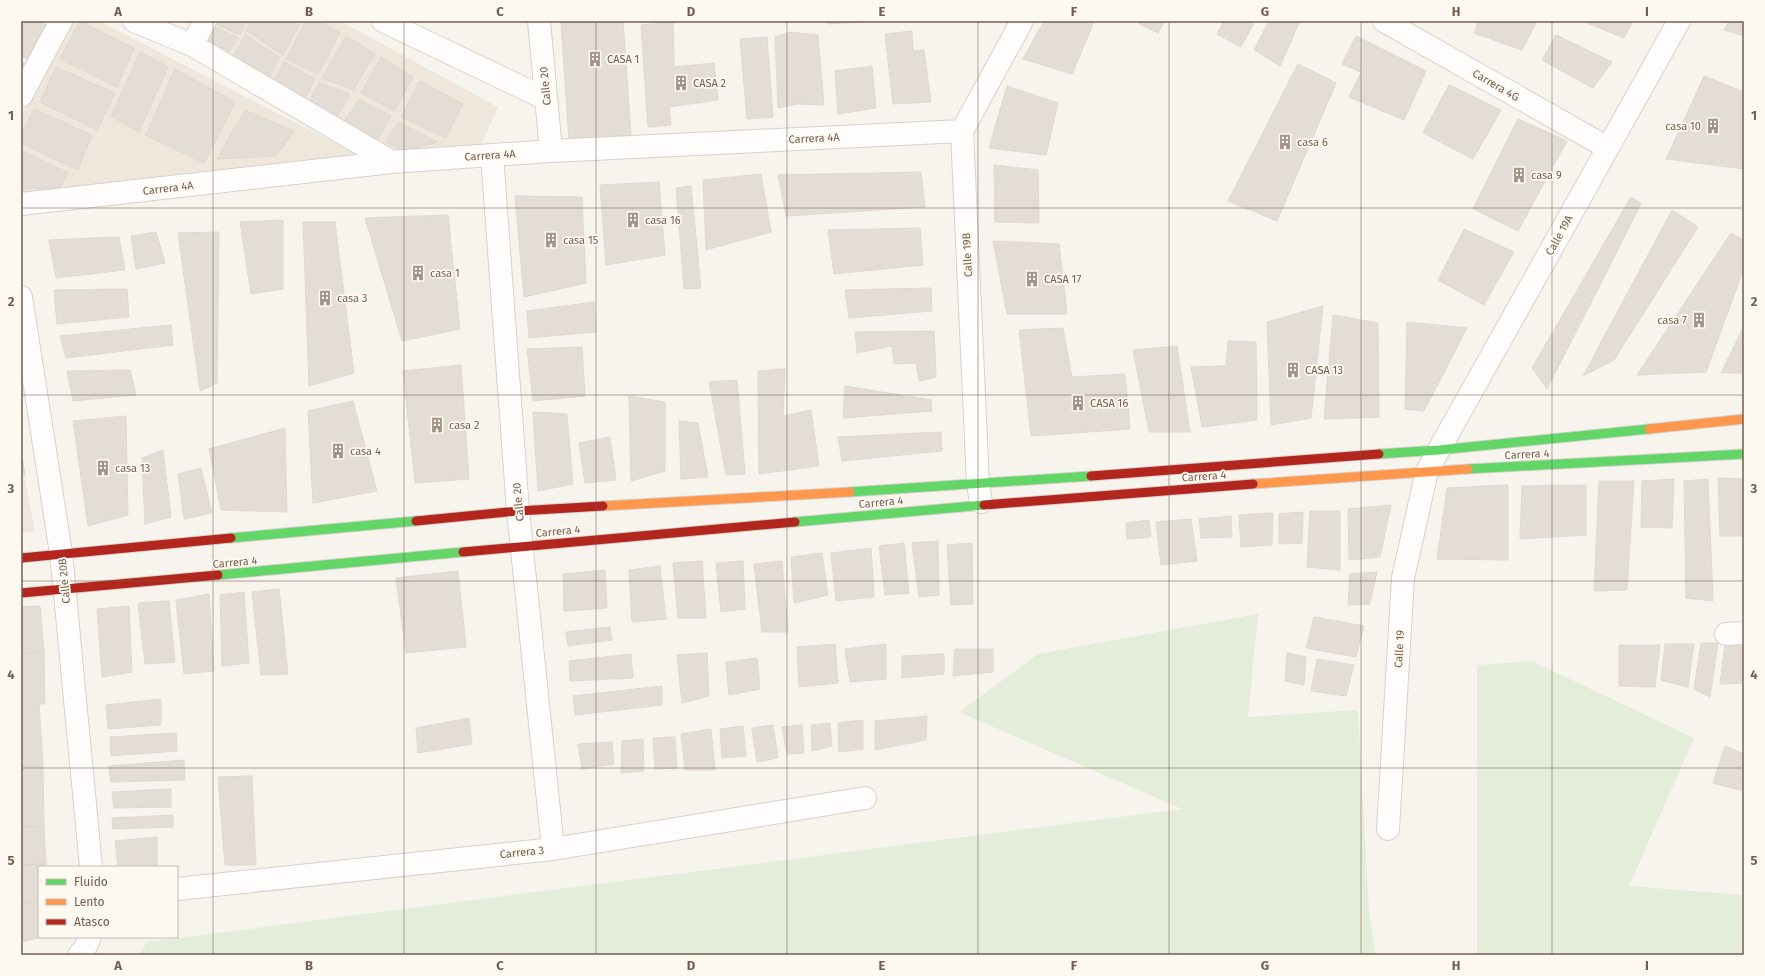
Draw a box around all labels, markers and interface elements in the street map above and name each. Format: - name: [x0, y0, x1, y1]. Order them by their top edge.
- text: A: [113, 4, 122, 19]
- text: B: [305, 4, 313, 19]
- text: C: [496, 4, 504, 19]
- text: D: [687, 4, 696, 19]
- text: E: [879, 4, 886, 19]
- text: F: [1071, 4, 1078, 19]
- text: G: [1261, 4, 1269, 19]
- text: H: [1452, 4, 1460, 19]
- text: I: [1645, 4, 1649, 19]
- building icon: CASA 1: [586, 50, 604, 68]
- place label: CASA 1: [607, 53, 639, 66]
- street label: Calle 20: [537, 66, 554, 106]
- street label: Carrera 4G: [1470, 67, 1521, 104]
- building icon: CASA 2: [672, 74, 690, 92]
- place label: CASA 2: [693, 77, 726, 90]
- text: 1: [8, 108, 14, 123]
- text: 1: [1751, 108, 1757, 123]
- building icon: casa 10: [1704, 117, 1722, 135]
- place label: casa 10: [1665, 120, 1701, 133]
- street label: Carrera 4A: [788, 131, 841, 146]
- building icon: casa 6: [1276, 133, 1294, 151]
- place label: casa 6: [1297, 136, 1328, 149]
- street label: Carrera 4A: [464, 147, 517, 164]
- building icon: casa 9: [1510, 166, 1528, 184]
- place label: casa 9: [1531, 169, 1562, 182]
- street label: Carrera 4A: [142, 179, 195, 198]
- building icon: casa 16: [624, 211, 642, 229]
- street label: Calle 19A: [1543, 212, 1576, 258]
- place label: casa 16: [645, 214, 681, 227]
- building icon: casa 15: [542, 231, 560, 249]
- street label: Calle 19B: [960, 232, 975, 278]
- place label: casa 15: [563, 234, 599, 247]
- building icon: casa 1: [409, 264, 427, 282]
- place label: casa 1: [430, 267, 460, 280]
- building icon: CASA 17: [1023, 270, 1041, 288]
- place label: CASA 17: [1044, 273, 1081, 286]
- building icon: casa 3: [316, 289, 334, 307]
- place label: casa 3: [337, 292, 367, 305]
- text: 2: [8, 294, 15, 309]
- text: 2: [1751, 294, 1758, 309]
- building icon: casa 7: [1690, 311, 1708, 329]
- place label: casa 7: [1657, 314, 1687, 327]
- building icon: CASA 13: [1284, 361, 1302, 379]
- place label: CASA 13: [1305, 364, 1343, 377]
- building icon: CASA 16: [1069, 394, 1087, 412]
- place label: CASA 16: [1090, 397, 1128, 410]
- building icon: casa 2: [428, 416, 446, 434]
- place label: casa 2: [449, 419, 479, 432]
- building icon: casa 4: [329, 442, 347, 460]
- place label: casa 4: [350, 445, 381, 458]
- street label: Carrera 4: [1504, 447, 1550, 462]
- building icon: casa 13: [94, 459, 112, 477]
- place label: casa 13: [115, 462, 150, 475]
- street label: Carrera 4: [1181, 468, 1227, 485]
- text: 3: [7, 481, 15, 496]
- text: 3: [1750, 481, 1758, 496]
- street label: Calle 20: [510, 482, 527, 522]
- street label: Carrera 4: [858, 494, 904, 511]
- street label: Carrera 4: [535, 523, 581, 540]
- street label: Carrera 4: [212, 554, 258, 571]
- street label: Calle 20B: [56, 557, 73, 604]
- street label: Calle 19: [1392, 630, 1407, 668]
- text: 4: [7, 667, 15, 682]
- text: 4: [1750, 667, 1758, 682]
- street label: Carrera 3: [499, 844, 545, 861]
- text: 5: [8, 853, 15, 868]
- text: 5: [1751, 853, 1758, 868]
- legend: [38, 866, 178, 938]
- text: Fluido: [74, 875, 108, 889]
- text: Lento: [74, 895, 104, 909]
- text: Atasco: [74, 915, 110, 929]
- text: A: [113, 958, 122, 973]
- text: B: [305, 958, 313, 973]
- text: C: [496, 958, 504, 973]
- text: D: [687, 958, 696, 973]
- text: E: [879, 958, 886, 973]
- text: F: [1071, 958, 1078, 973]
- text: G: [1261, 958, 1269, 973]
- text: H: [1452, 958, 1460, 973]
- text: I: [1645, 958, 1649, 973]

